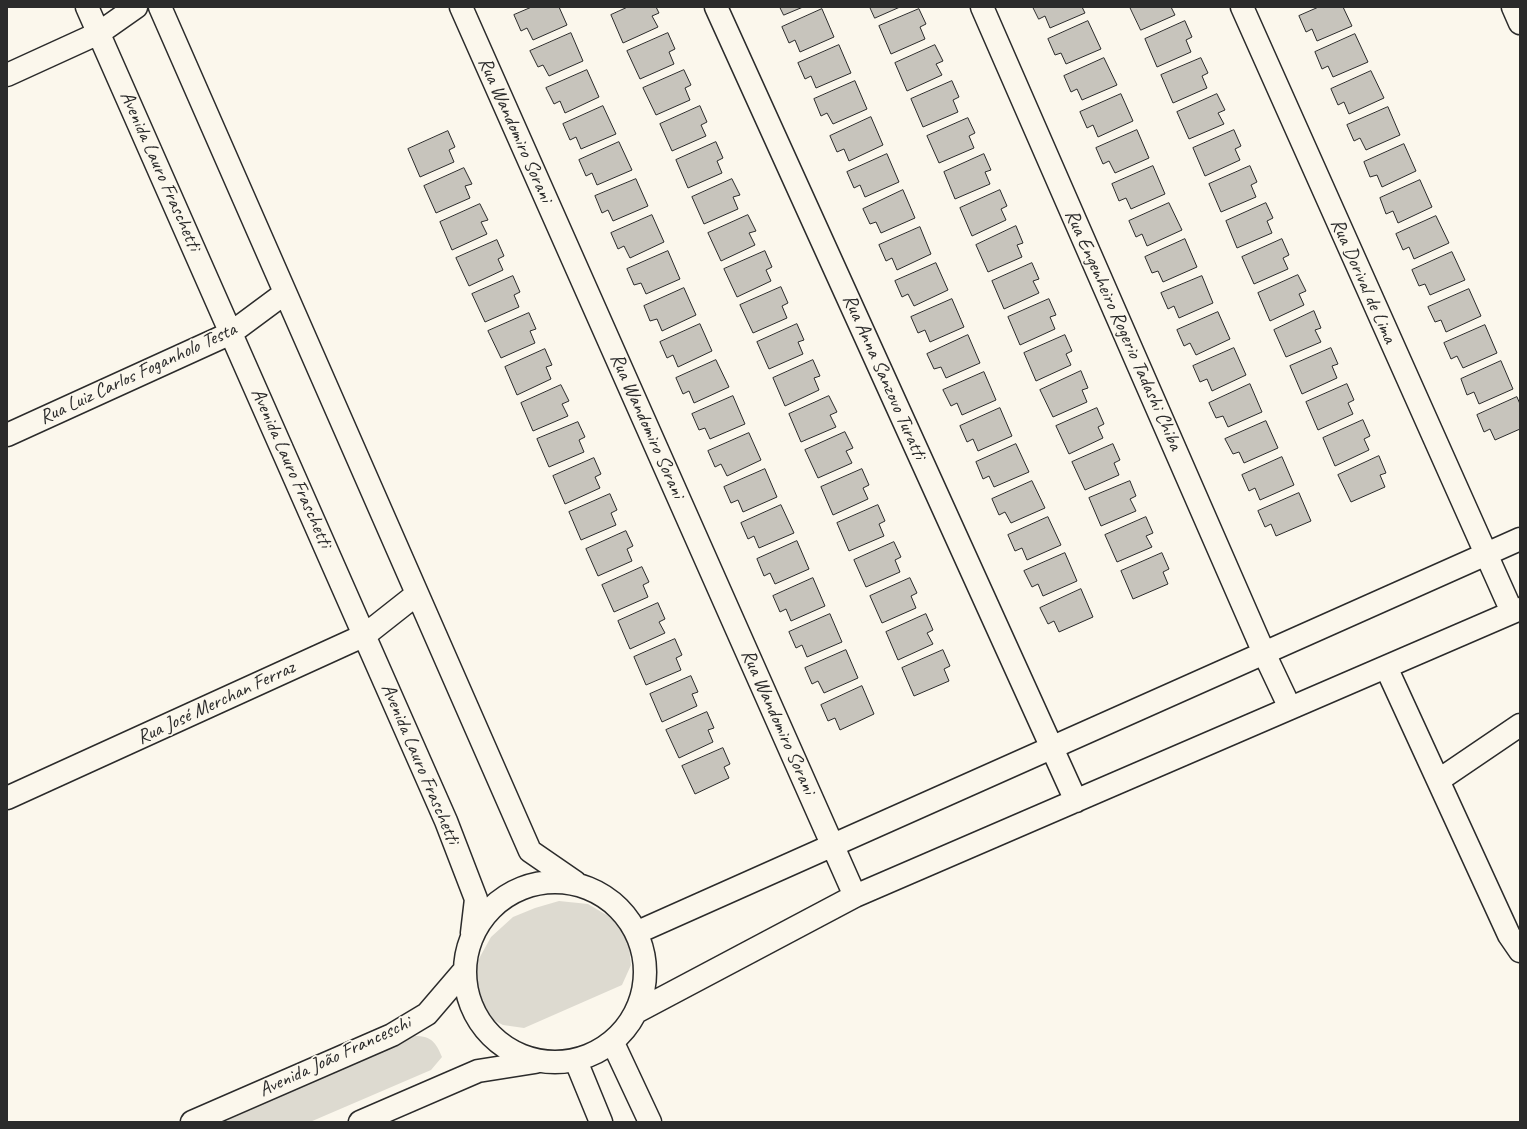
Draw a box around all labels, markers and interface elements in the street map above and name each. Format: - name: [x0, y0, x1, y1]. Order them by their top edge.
- street label: Rua Wandomiro Sorani: [472, 54, 558, 206]
- street label: Avenida Lauro Fraschetti: [114, 87, 206, 255]
- street label: Rua Engenheiro Rogerio Tadashi Chiba: [1059, 206, 1187, 454]
- street label: Rua Dorival de Lima: [1325, 215, 1401, 347]
- street label: Rua Anna Sanzovo Turatti: [837, 291, 931, 463]
- street label: Rua Luiz Carlos Foganholo Testa: [36, 318, 240, 430]
- street label: Rua Wandomiro Sorani: [604, 350, 690, 502]
- street label: Avenida Lauro Fraschetti: [245, 384, 337, 552]
- street label: Rua Wandomiro Sorani: [735, 646, 821, 798]
- street label: Rua José Merchan Ferraz: [133, 656, 299, 750]
- street label: Avenida Lauro Fraschetti: [375, 680, 465, 848]
- street label: Avenida João Franceschi: [255, 1011, 415, 1103]

